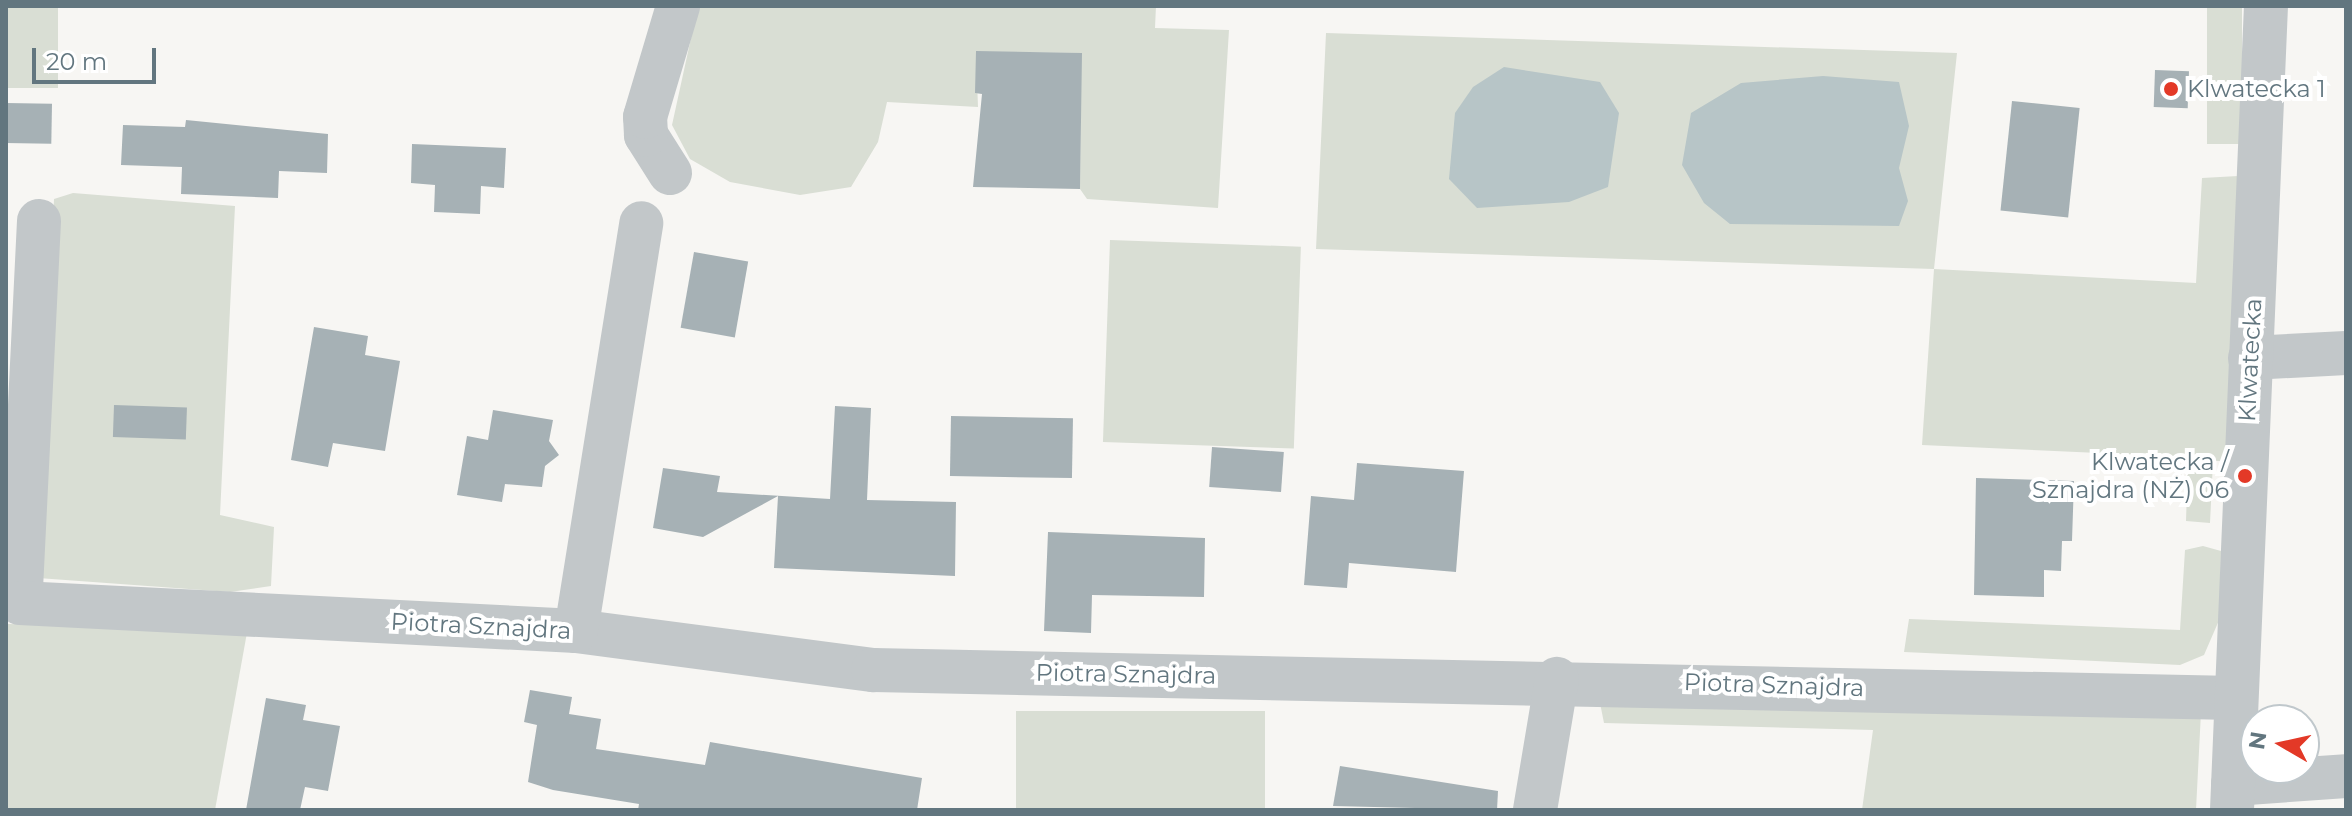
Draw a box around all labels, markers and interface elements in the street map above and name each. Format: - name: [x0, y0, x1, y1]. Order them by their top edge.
- scale bar: [36, 32, 160, 82]
- text: 20 m: [46, 47, 107, 76]
- place label: Klwatecka 1: [2187, 75, 2326, 103]
- marker: Klwatecka 1: [2162, 80, 2180, 98]
- street label: Klwatecka: [2232, 297, 2268, 423]
- place label: Klwatecka / Sznajdra (NŻ) 06: [2032, 448, 2229, 504]
- marker: Klwatecka / Sznajdra (NŻ) 06: [2236, 467, 2254, 485]
- street label: Piotra Sznajdra: [390, 607, 572, 645]
- street label: Piotra Sznajdra: [1035, 658, 1217, 690]
- street label: Piotra Sznajdra: [1683, 667, 1865, 703]
- north arrow: [2240, 704, 2320, 784]
- text: N: [2243, 730, 2273, 751]

